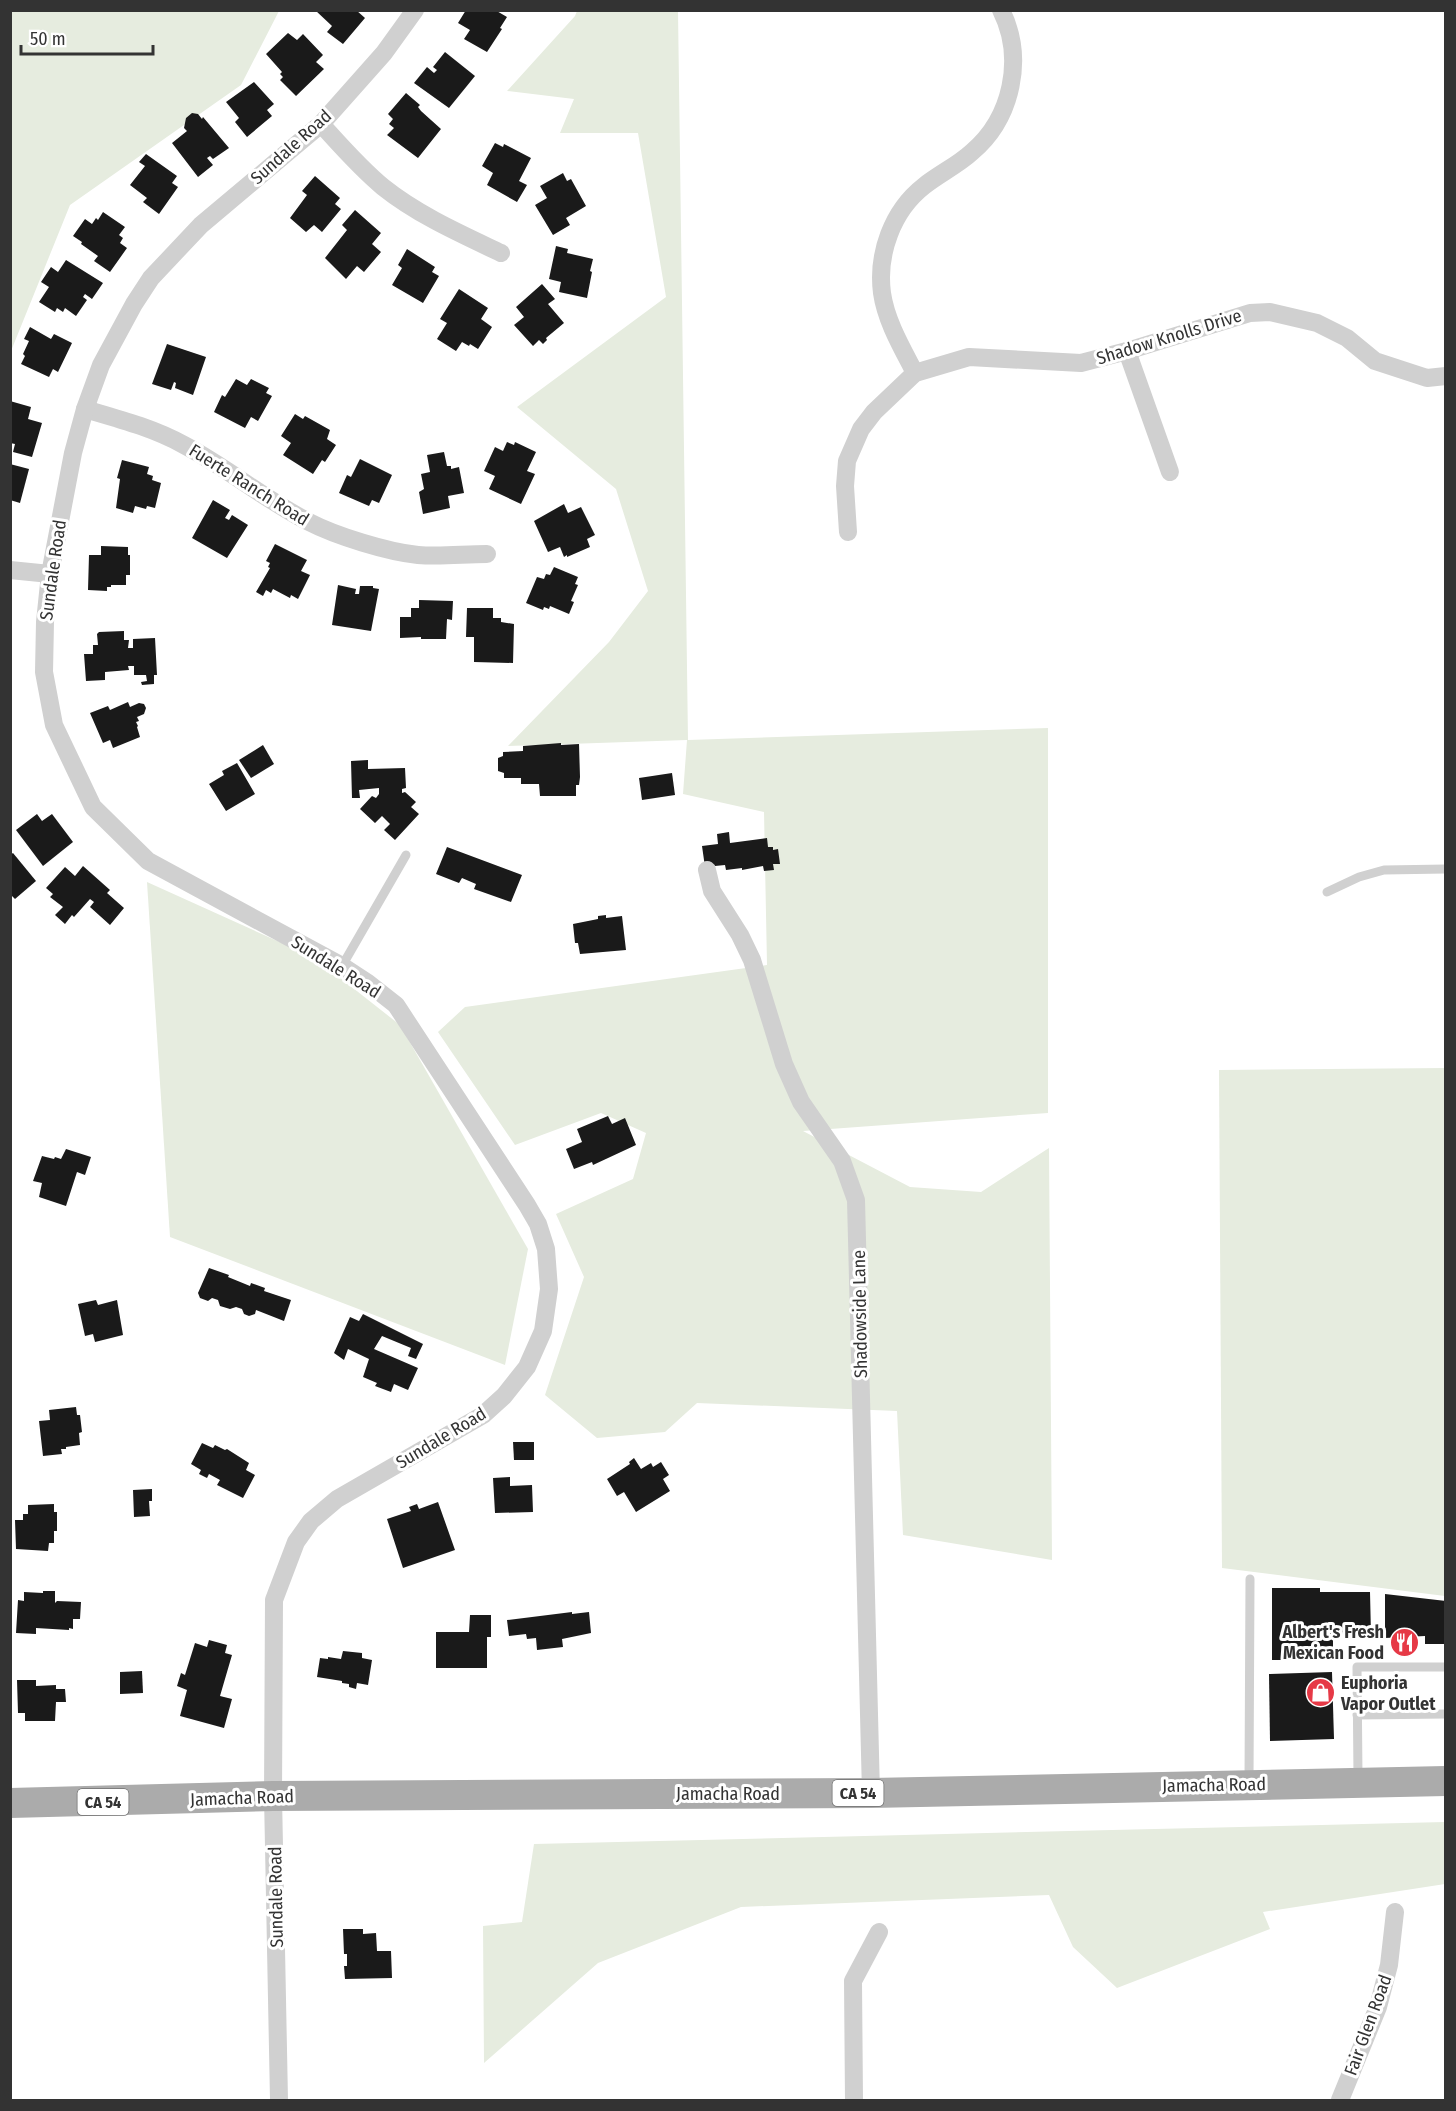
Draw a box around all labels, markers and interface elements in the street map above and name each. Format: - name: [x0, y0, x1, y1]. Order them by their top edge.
- scale bar: [21, 18, 153, 56]
- text: 50 m: [30, 28, 66, 50]
- street label: Sundale Road: [246, 105, 336, 189]
- street label: Shadow Knolls Drive: [1094, 304, 1244, 370]
- street label: Fuerte Ranch Road: [185, 439, 313, 531]
- street label: Sundale Road: [35, 518, 71, 622]
- street label: Sundale Road: [287, 931, 385, 1003]
- street label: Shadowside Lane: [848, 1250, 872, 1378]
- street label: Sundale Road: [392, 1403, 490, 1473]
- place label: Albert's Fresh Mexican Food: [1281, 1621, 1384, 1664]
- restaurant icon: Albert's Fresh Mexican Food: [1389, 1626, 1421, 1658]
- place label: Euphoria Vapor Outlet: [1340, 1672, 1436, 1715]
- shop icon: Euphoria Vapor Outlet: [1304, 1677, 1336, 1709]
- street label: Jamacha Road: [1162, 1773, 1266, 1797]
- road number: CA 54: [832, 1780, 884, 1806]
- street label: Jamacha Road: [676, 1783, 780, 1805]
- street label: Jamacha Road: [190, 1785, 294, 1811]
- road number: CA 54: [78, 1789, 128, 1815]
- street label: Sundale Road: [264, 1846, 288, 1948]
- street label: Fair Glen Road: [1340, 1972, 1396, 2078]

